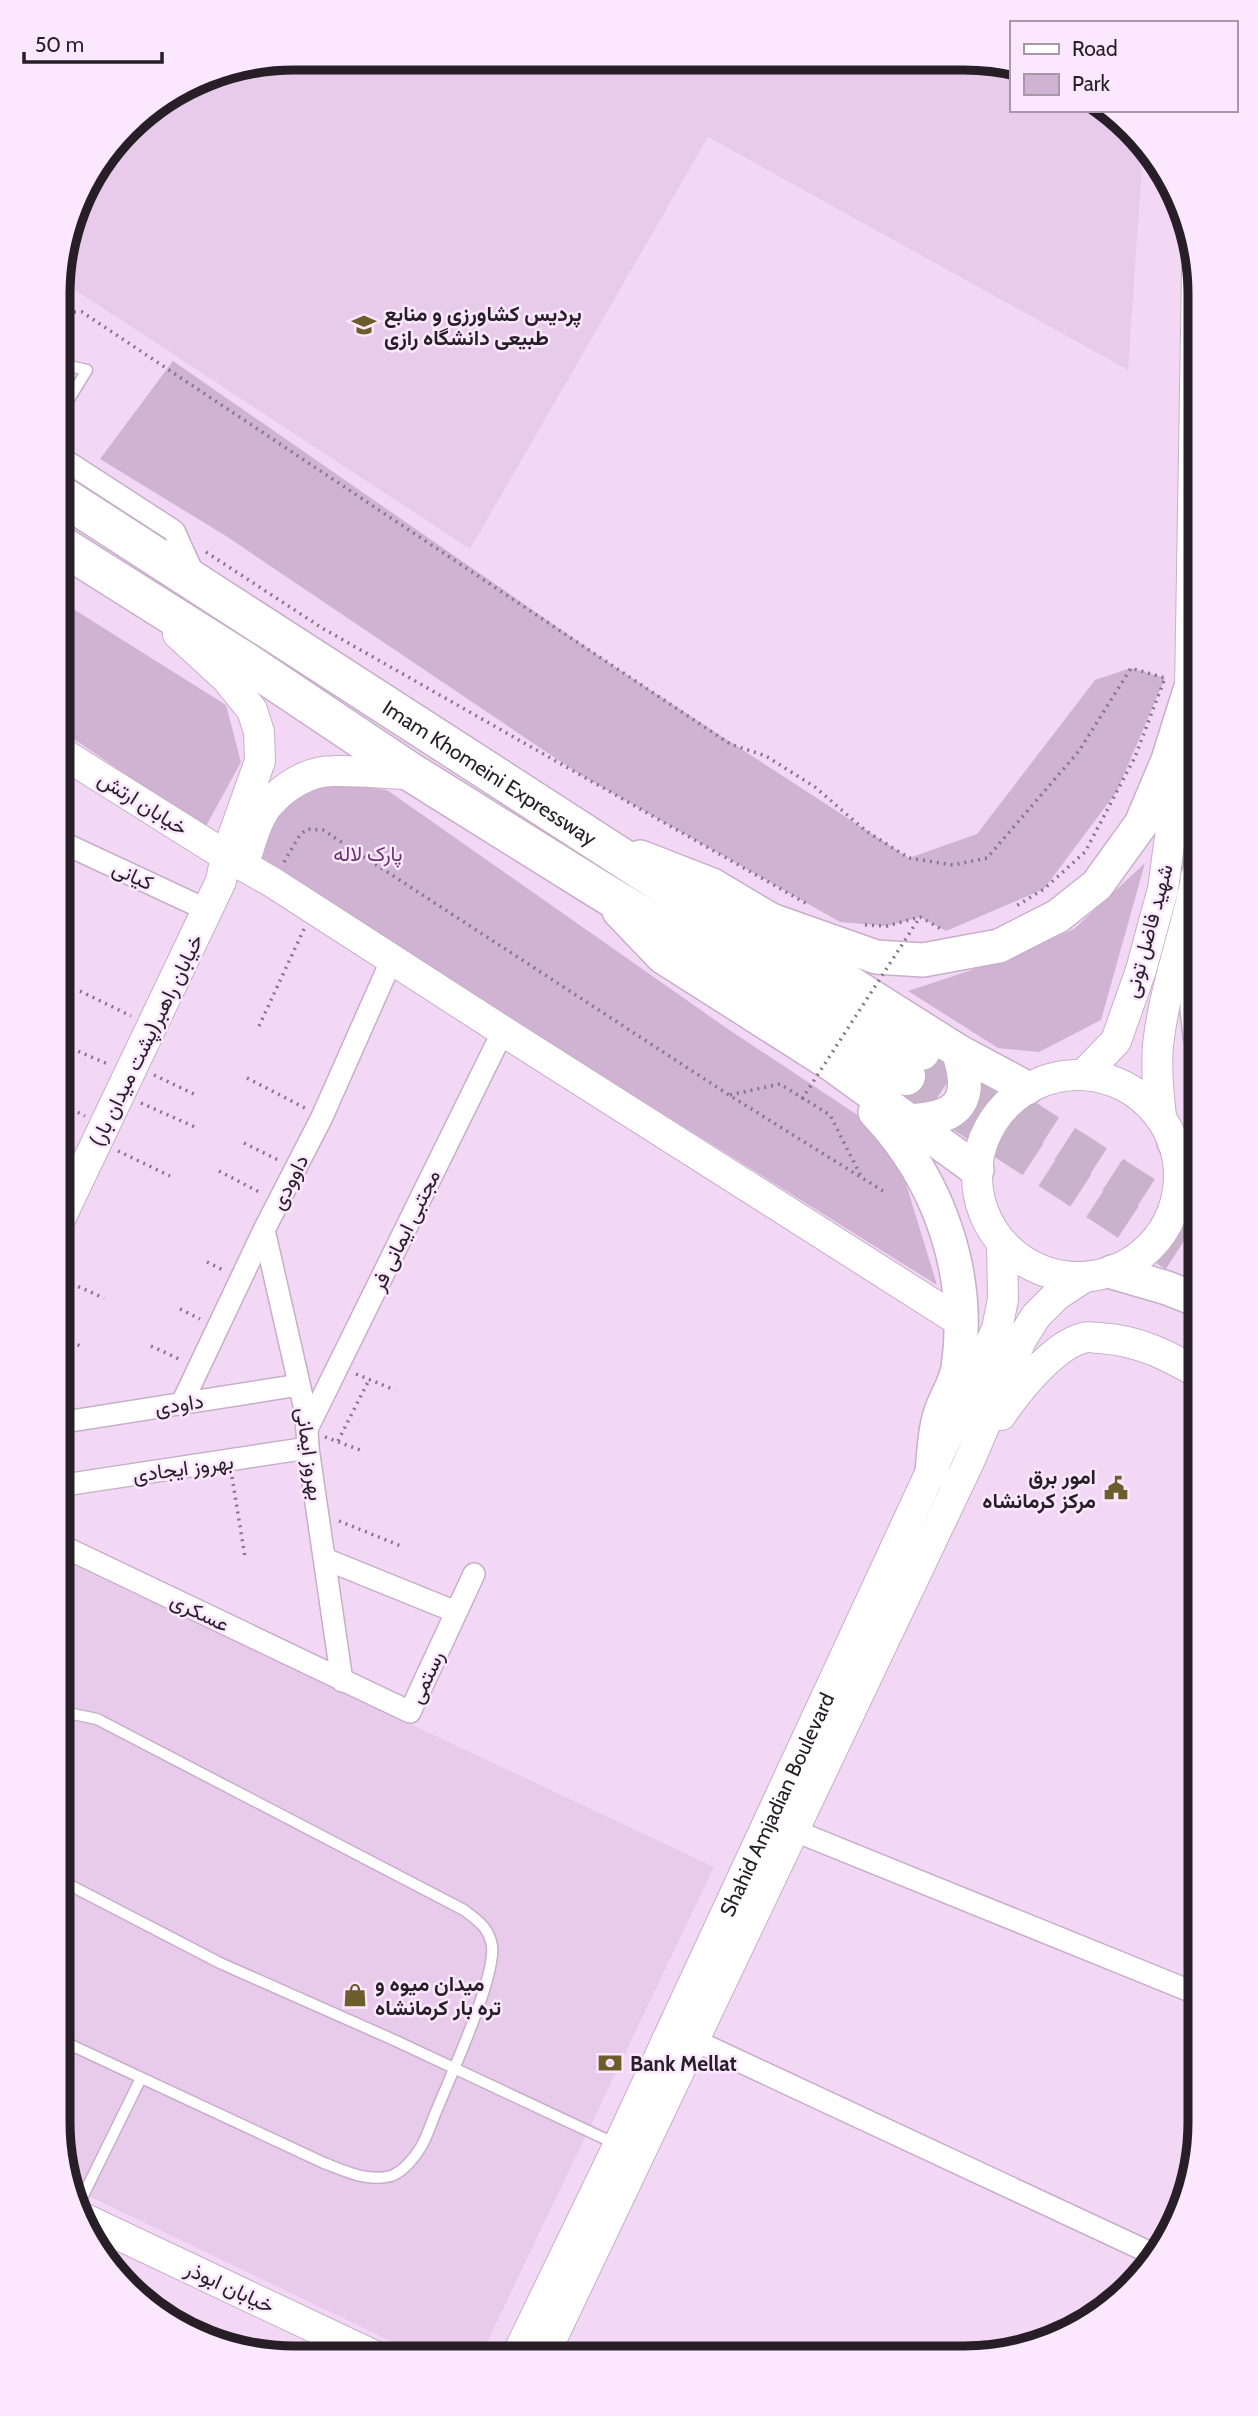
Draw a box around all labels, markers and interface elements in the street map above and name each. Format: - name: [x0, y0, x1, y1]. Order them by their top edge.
- scale bar: [24, 21, 163, 65]
- legend: [1010, 21, 1237, 112]
- text: 50 m: [35, 32, 84, 57]
- text: Road: [1072, 36, 1118, 61]
- text: Park: [1072, 71, 1110, 96]
- place label: پردیس کشاورزی و منابع طبیعی دانشگاه رازی: [384, 301, 582, 351]
- school or university icon: پردیس کشاورزی و منابع طبیعی دانشگاه رازی: [350, 311, 378, 339]
- street label: Imam Khomeini Expressway: [378, 694, 602, 851]
- street label: خیابان ارتش: [93, 766, 192, 841]
- park label: پارک لاله: [333, 841, 403, 868]
- street label: کیانی: [109, 855, 157, 895]
- street label: شهید فاضل تونی: [1118, 861, 1179, 1001]
- street label: خیابان راهبر(پشت میدان بار): [84, 930, 210, 1151]
- street label: داوودی: [265, 1150, 314, 1214]
- street label: مجتبی ایمانی فر: [364, 1165, 446, 1296]
- street label: داودی: [153, 1388, 205, 1421]
- street label: بهروز ایمانی: [290, 1406, 329, 1503]
- street label: بهروز ایجادی: [131, 1449, 235, 1488]
- place label: امور برق مرکز کرمانشاه: [982, 1464, 1096, 1514]
- public building icon: امور برق مرکز کرمانشاه: [1102, 1474, 1130, 1502]
- street label: عسکری: [166, 1587, 233, 1638]
- street label: رستمی: [403, 1647, 450, 1708]
- street label: Shahid Amjadian Boulevard: [714, 1689, 839, 1920]
- place label: میدان میوه و تره بار کرمانشاه: [375, 1971, 501, 2021]
- shop icon: میدان میوه و تره بار کرمانشاه: [341, 1981, 369, 2009]
- bank icon: Bank Mellat: [596, 2049, 624, 2077]
- place label: Bank Mellat: [630, 2051, 737, 2076]
- street label: خیابان ابوذر: [180, 2255, 279, 2319]

